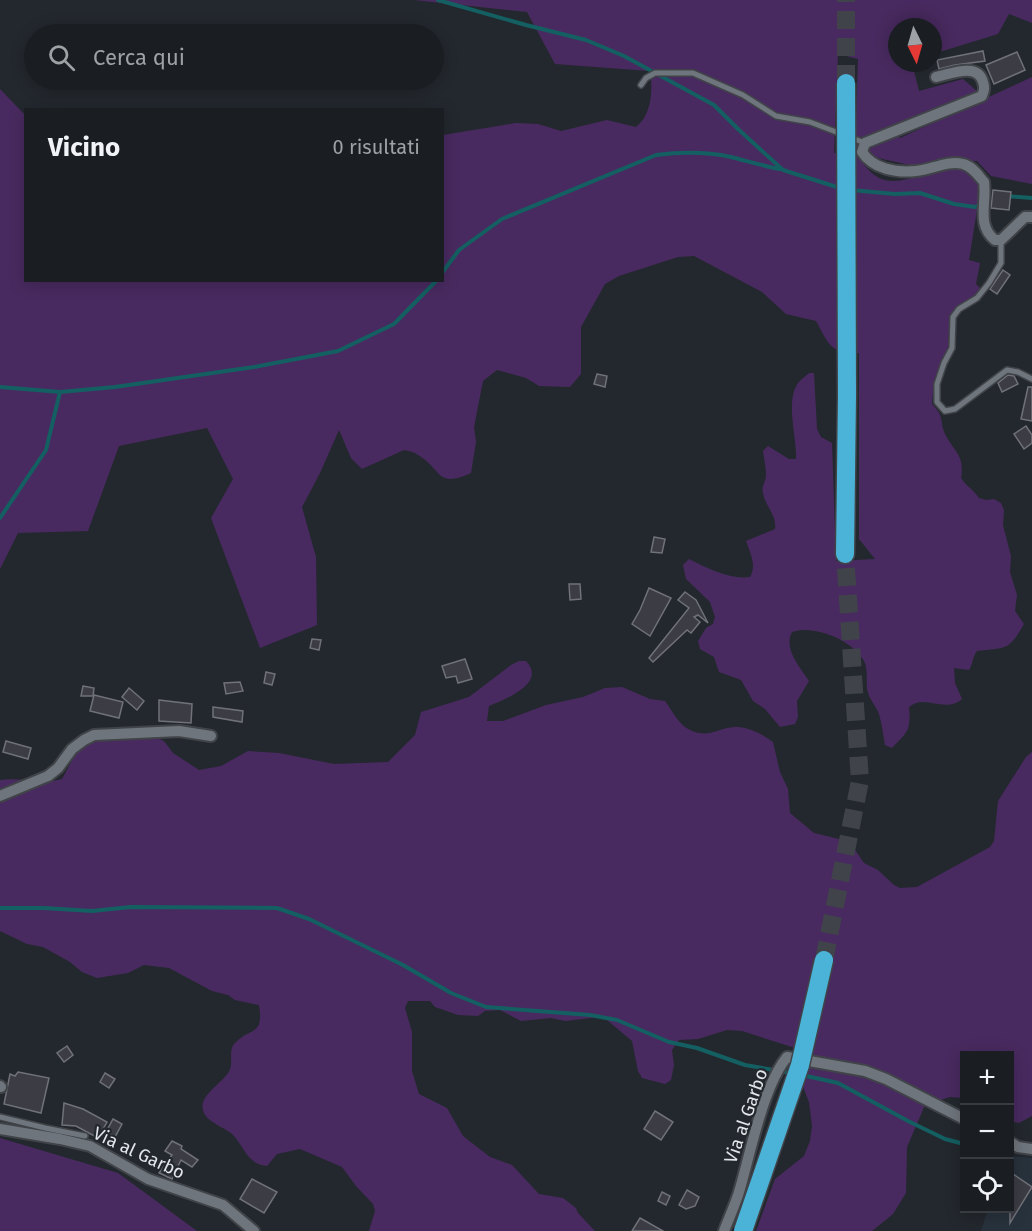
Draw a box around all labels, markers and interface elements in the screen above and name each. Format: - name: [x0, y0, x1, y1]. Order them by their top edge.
- north arrow: [888, 18, 942, 72]
- search box: [24, 24, 444, 90]
- icon: search: [45, 41, 78, 74]
- text: Cerca qui: [93, 44, 185, 71]
- text: Vicino: [48, 132, 120, 163]
- text: 0 risultati: [333, 135, 420, 159]
- map controls: [960, 1051, 1014, 1213]
- button: +: [960, 1051, 1014, 1105]
- street label: Via al Garbo: [720, 1066, 772, 1166]
- button: −: [960, 1105, 1014, 1159]
- street label: Via al Garbo: [90, 1122, 188, 1184]
- button: locate: [960, 1159, 1014, 1213]

